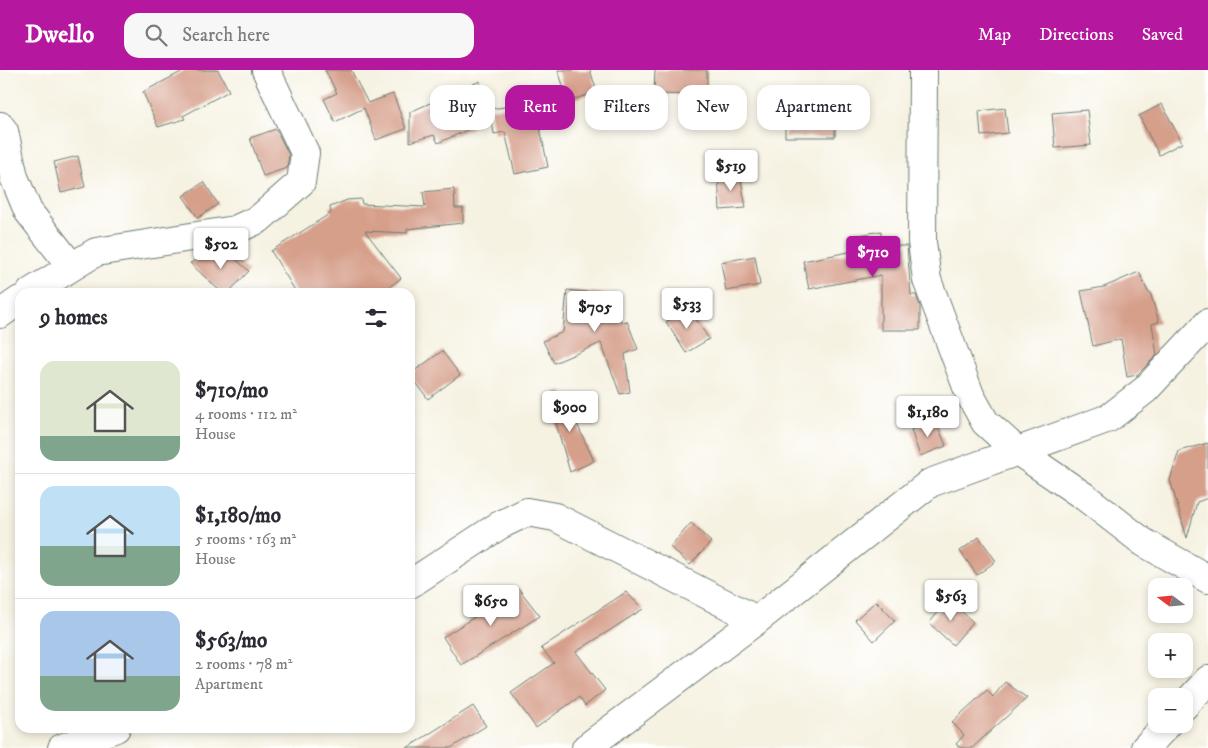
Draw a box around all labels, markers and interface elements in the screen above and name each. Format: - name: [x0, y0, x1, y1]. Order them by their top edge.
- search box: [124, 13, 474, 58]
- text: Dwello: [25, 20, 94, 50]
- icon: search: [142, 21, 170, 49]
- text: Search here: [182, 24, 270, 47]
- text: Map: [978, 24, 1011, 46]
- text: Directions: [1039, 24, 1114, 46]
- text: Saved: [1142, 24, 1183, 46]
- chip: Buy: [430, 85, 495, 130]
- chip: Rent: [505, 85, 575, 130]
- chip: Filters: [585, 85, 668, 130]
- chip: New: [678, 85, 747, 130]
- chip: Apartment: [757, 85, 870, 130]
- pin: $519: [701, 150, 761, 192]
- text: $519: [716, 156, 746, 176]
- pin: $502: [191, 228, 251, 270]
- text: $502: [204, 234, 238, 254]
- pin: $710: [843, 236, 903, 278]
- text: $710: [857, 242, 889, 262]
- pin: $533: [657, 288, 717, 330]
- pin: $705: [565, 290, 625, 333]
- text: $533: [673, 294, 701, 314]
- text: $705: [578, 297, 612, 317]
- icon: filters: [362, 304, 390, 332]
- text: 9 homes: [40, 305, 108, 331]
- text: $710/mo: [195, 378, 268, 404]
- icon: home: [80, 381, 140, 441]
- pin: $900: [540, 390, 600, 433]
- pin: $1,180: [887, 396, 969, 438]
- text: $900: [553, 397, 587, 417]
- text: $1,180: [907, 402, 949, 422]
- text: 4 rooms · 112 m²: [195, 404, 297, 424]
- text: House: [195, 424, 236, 444]
- text: $1,180/mo: [195, 503, 281, 529]
- icon: home: [80, 506, 140, 566]
- text: 5 rooms · 163 m²: [195, 529, 296, 549]
- text: House: [195, 549, 236, 569]
- north arrow: [1148, 578, 1192, 622]
- map controls: [1148, 578, 1193, 733]
- pin: $563: [921, 580, 981, 622]
- pin: $650: [461, 584, 521, 627]
- text: $563: [936, 586, 966, 606]
- text: $650: [474, 591, 508, 611]
- text: $563/mo: [195, 628, 267, 654]
- icon: home: [80, 631, 140, 691]
- button: +: [1148, 633, 1193, 678]
- text: 2 rooms · 78 m²: [195, 654, 292, 674]
- text: Apartment: [195, 674, 263, 694]
- button: −: [1148, 688, 1193, 733]

